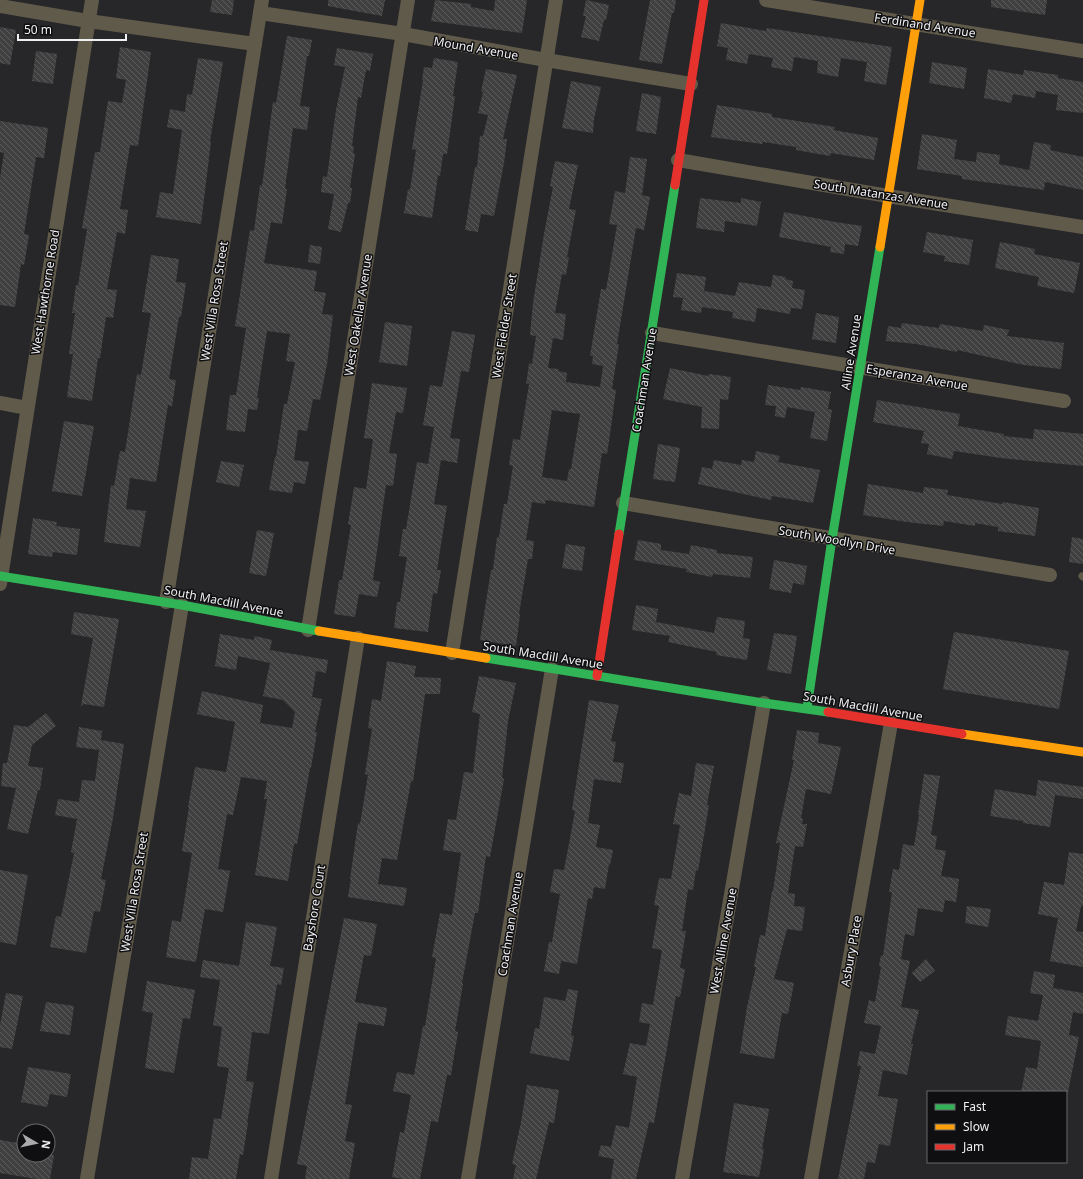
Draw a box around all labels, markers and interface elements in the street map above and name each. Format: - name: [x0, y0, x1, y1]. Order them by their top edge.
- street label: Ferdinand Avenue: [873, 9, 977, 41]
- scale bar: [18, 16, 126, 42]
- text: 50 m: [24, 21, 52, 38]
- street label: Mound Avenue: [432, 32, 520, 64]
- street label: South Matanzas Avenue: [813, 175, 950, 213]
- street label: West Hawthorne Road: [27, 228, 63, 356]
- street label: West Villa Rosa Street: [196, 239, 232, 362]
- street label: West Oakellar Avenue: [340, 253, 376, 377]
- street label: West Fielder Street: [487, 272, 521, 380]
- street label: Alline Avenue: [837, 313, 865, 391]
- street label: Coachman Avenue: [627, 326, 661, 433]
- street label: Esperanza Avenue: [865, 360, 969, 394]
- street label: South Woodlyn Drive: [777, 521, 897, 559]
- street label: South Macdill Avenue: [163, 581, 285, 621]
- street label: South Macdill Avenue: [482, 637, 605, 673]
- street label: South Macdill Avenue: [802, 687, 924, 725]
- street label: West Villa Rosa Street: [116, 830, 152, 953]
- street label: Bayshore Court: [299, 863, 329, 952]
- street label: Coachman Avenue: [493, 870, 527, 977]
- street label: West Alline Avenue: [705, 886, 741, 995]
- street label: Asbury Place: [836, 914, 866, 988]
- legend: [927, 1091, 1067, 1163]
- text: Fast: [963, 1098, 987, 1115]
- text: Slow: [963, 1118, 990, 1135]
- north arrow: [16, 1123, 56, 1163]
- text: Jam: [962, 1138, 984, 1155]
- text: N: [38, 1139, 54, 1150]

